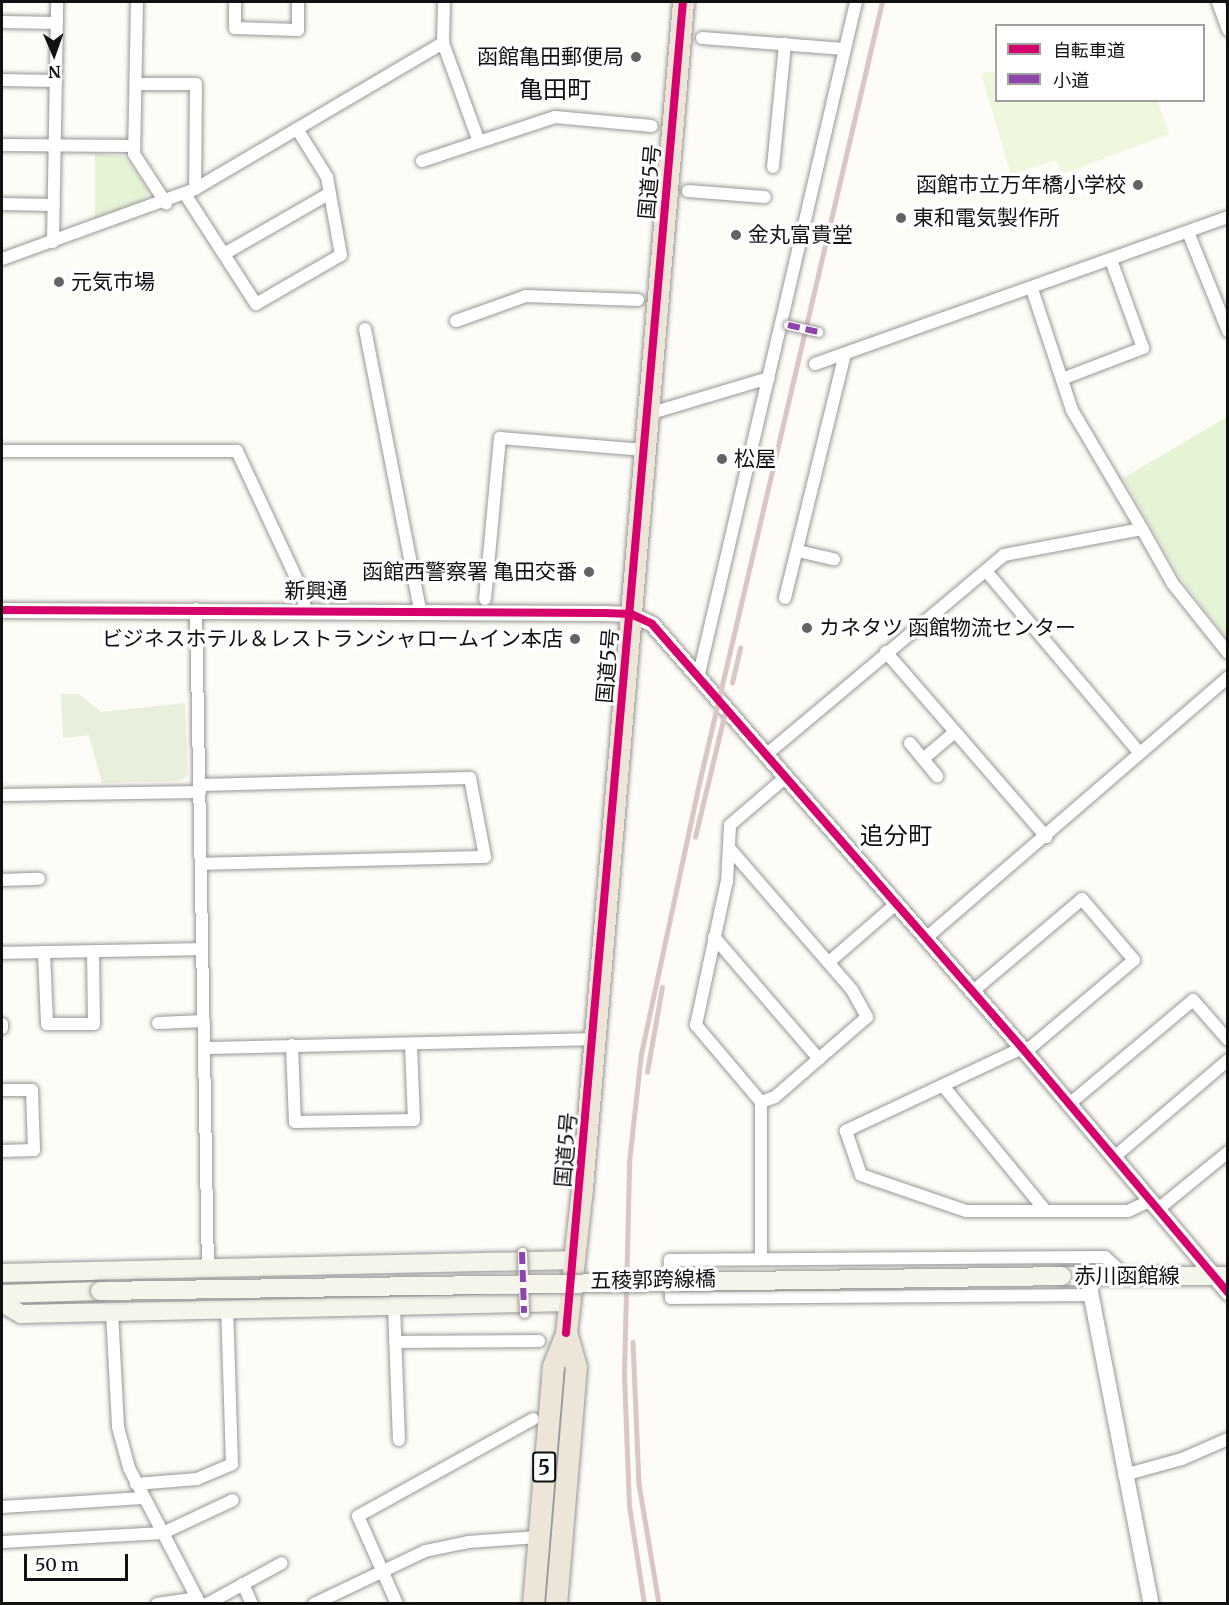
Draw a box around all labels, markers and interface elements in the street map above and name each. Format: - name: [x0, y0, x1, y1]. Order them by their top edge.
- north arrow: [24, 24, 84, 84]
- legend: [995, 24, 1205, 102]
- text: 自転車道: [1053, 39, 1125, 62]
- place label: 函館亀田郵便局: [477, 44, 624, 70]
- marker: 函館亀田郵便局: [629, 50, 643, 64]
- text: N: [48, 62, 61, 82]
- text: 小道: [1053, 69, 1089, 92]
- district label: 亀田町: [519, 76, 591, 104]
- street label: 国道5号: [634, 143, 666, 221]
- place label: 函館市立万年橋小学校: [916, 172, 1126, 198]
- marker: 函館市立万年橋小学校: [1131, 178, 1145, 192]
- place label: 東和電気製作所: [913, 205, 1060, 231]
- marker: 東和電気製作所: [894, 211, 908, 225]
- place label: 金丸富貴堂: [748, 222, 853, 248]
- marker: 金丸富貴堂: [729, 228, 743, 242]
- place label: 元気市場: [71, 269, 155, 295]
- marker: 元気市場: [52, 275, 66, 289]
- place label: 松屋: [734, 446, 776, 472]
- marker: 松屋: [715, 452, 729, 466]
- place label: 函館西警察署 亀田交番: [362, 559, 577, 585]
- marker: 函館西警察署 亀田交番: [582, 565, 596, 579]
- street label: 新興通: [285, 578, 347, 604]
- place label: カネタツ 函館物流センター: [819, 615, 1076, 641]
- marker: カネタツ 函館物流センター: [800, 621, 814, 635]
- place label: ビジネスホテル＆レストランシャロームイン本店: [101, 626, 563, 652]
- street label: 国道5号: [592, 627, 624, 705]
- marker: ビジネスホテル＆レストランシャロームイン本店: [568, 632, 582, 646]
- district label: 追分町: [860, 822, 932, 850]
- street label: 国道5号: [550, 1111, 582, 1189]
- street label: 赤川函館線: [1075, 1263, 1179, 1289]
- street label: 五稜郭跨線橋: [590, 1266, 716, 1294]
- road number: 5: [532, 1450, 556, 1484]
- scale bar: [27, 1542, 130, 1580]
- text: 50 m: [35, 1553, 79, 1576]

